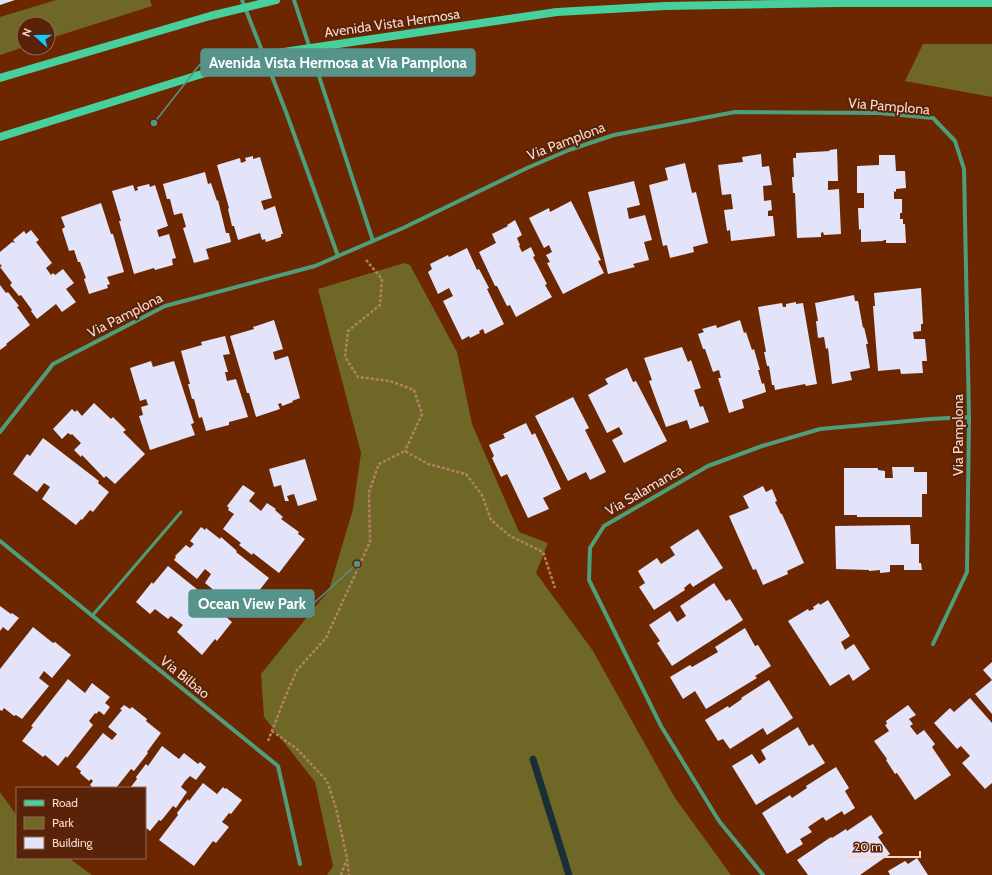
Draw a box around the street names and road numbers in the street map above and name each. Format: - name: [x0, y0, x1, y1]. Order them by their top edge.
- street label: Avenida Vista Hermosa: [323, 5, 461, 41]
- street label: Via Pamplona: [847, 93, 931, 119]
- street label: Via Pamplona: [524, 118, 608, 164]
- street label: Via Pamplona: [84, 288, 166, 342]
- street label: Via Pamplona: [949, 394, 967, 476]
- street label: Via Salamanca: [602, 460, 686, 520]
- street label: Via Bilbao: [157, 652, 214, 703]

